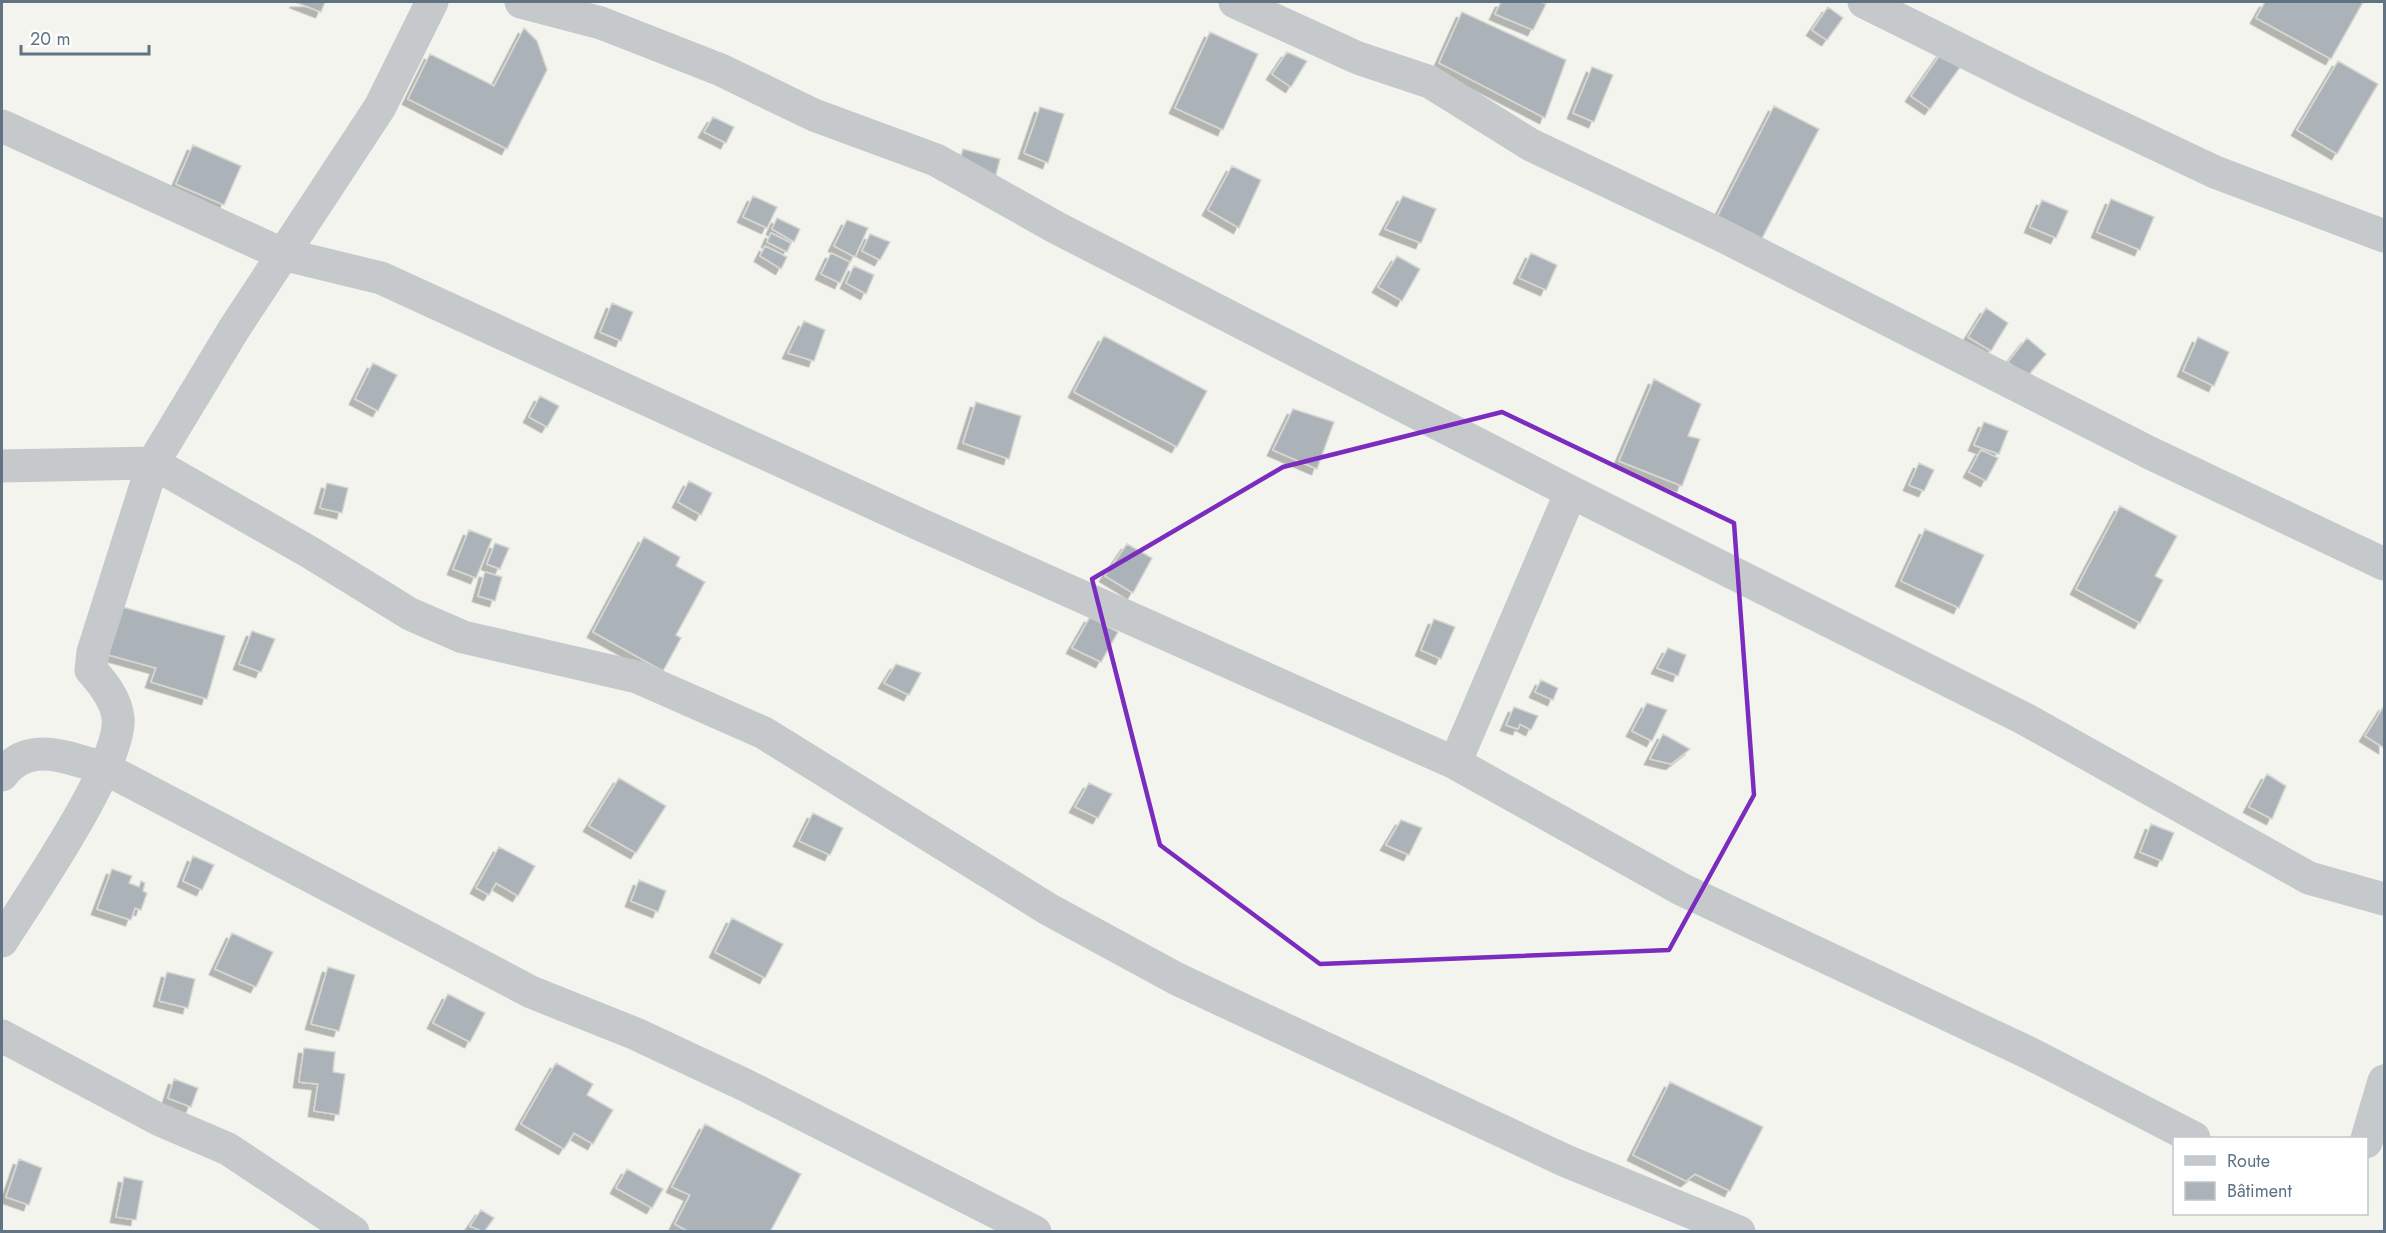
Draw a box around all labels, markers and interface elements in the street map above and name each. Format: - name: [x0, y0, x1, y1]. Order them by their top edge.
- scale bar: [21, 18, 148, 56]
- text: 20 m: [30, 26, 70, 52]
- legend: [2173, 1137, 2368, 1215]
- text: Route: [2227, 1148, 2270, 1174]
- text: Bâtiment: [2227, 1178, 2293, 1204]

